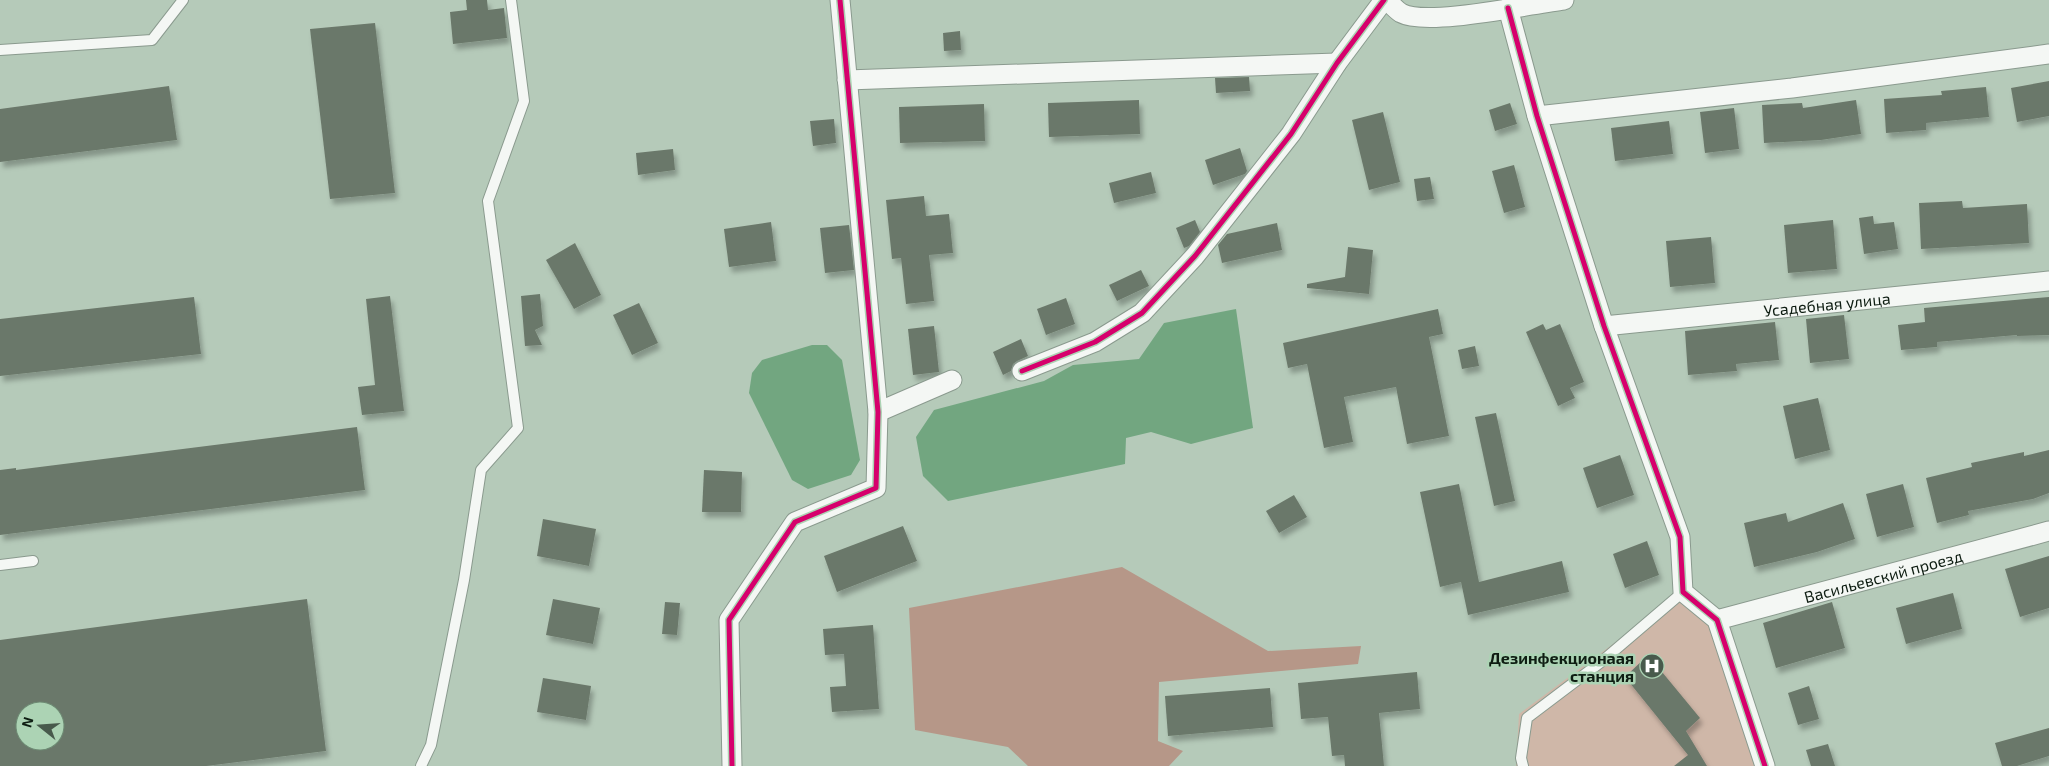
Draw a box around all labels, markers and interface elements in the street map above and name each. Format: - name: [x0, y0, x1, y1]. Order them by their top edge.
- street label: Усадебная улица: [1763, 288, 1891, 319]
- street label: Васильевский проезд: [1802, 545, 1964, 606]
- place label: Дезинфекционаая станция: [1489, 648, 1634, 685]
- hospital icon: Дезинфекционаая станция: [1639, 653, 1665, 679]
- north arrow: [15, 701, 65, 751]
- text: N: [17, 715, 37, 729]

